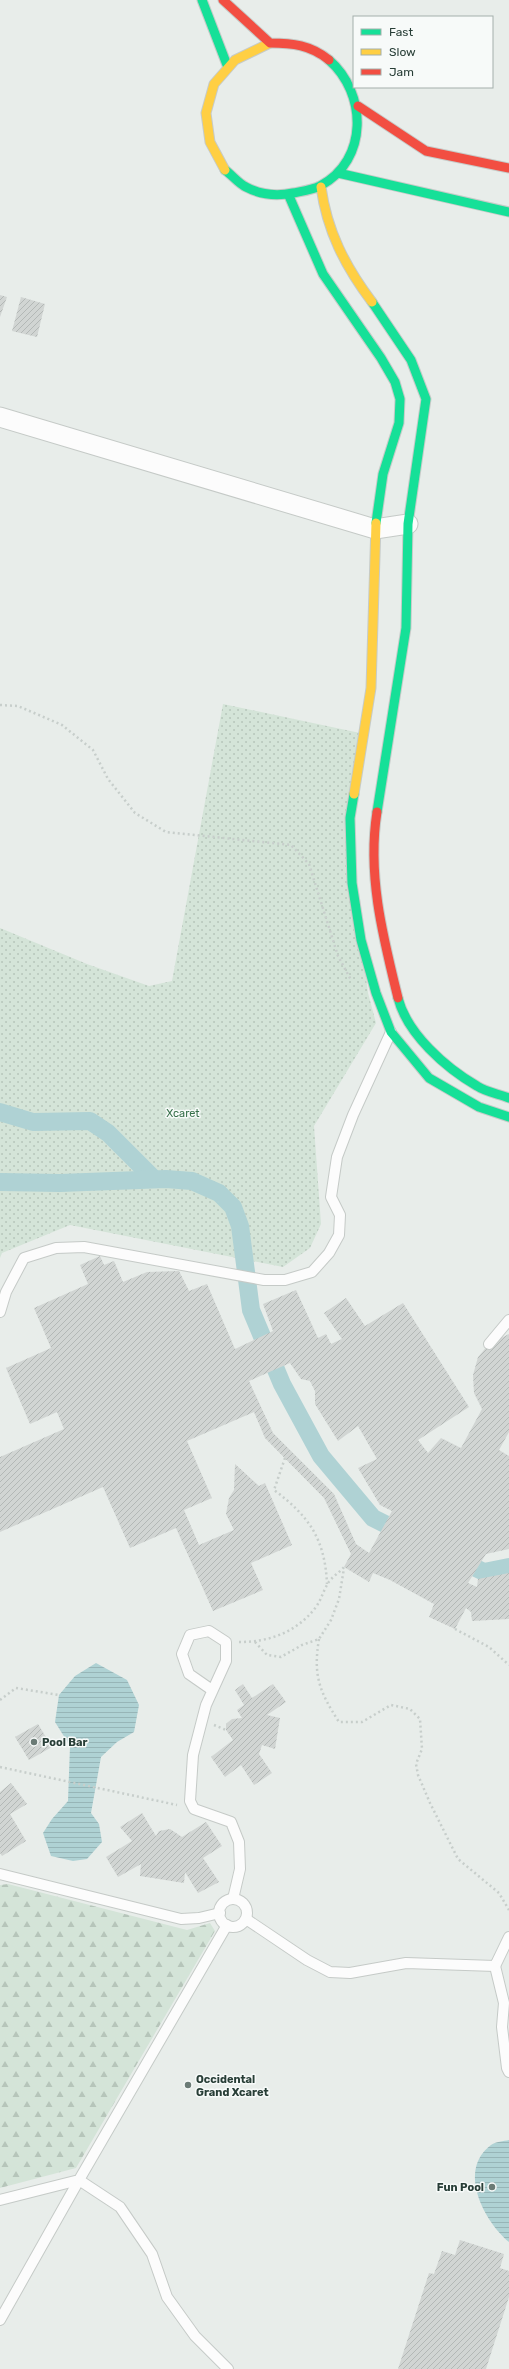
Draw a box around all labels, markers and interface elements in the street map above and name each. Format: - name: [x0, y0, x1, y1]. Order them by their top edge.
- legend: [353, 16, 493, 88]
- text: Fast: [389, 25, 413, 39]
- text: Slow: [389, 45, 416, 59]
- text: Jam: [389, 65, 414, 79]
- park label: Xcaret: [166, 1107, 200, 1120]
- place label: Pool Bar: [42, 1736, 88, 1749]
- marker: Pool Bar: [29, 1737, 39, 1747]
- place label: Occidental Grand Xcaret: [196, 2073, 269, 2099]
- marker: Occidental Grand Xcaret: [183, 2080, 193, 2090]
- place label: Fun Pool: [437, 2181, 484, 2194]
- marker: Fun Pool: [487, 2182, 497, 2192]

